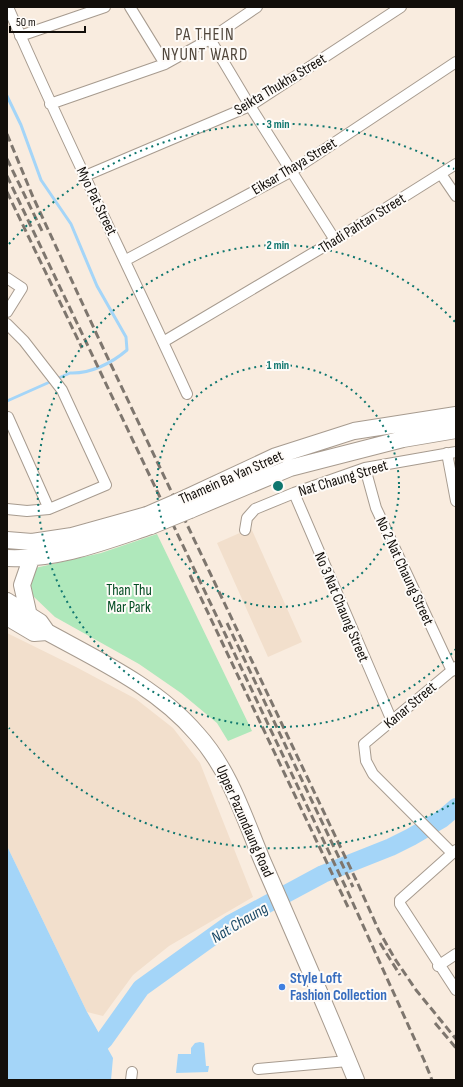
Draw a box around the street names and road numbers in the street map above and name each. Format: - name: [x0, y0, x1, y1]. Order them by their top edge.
- street label: Seikta Thukha Street: [231, 49, 330, 119]
- street label: Eiksar Thaya Street: [248, 133, 341, 199]
- street label: Myo Pat Street: [72, 164, 121, 239]
- street label: Thadi Pahtan Street: [315, 189, 410, 258]
- street label: Thamein Ba Yan Street: [176, 446, 287, 509]
- street label: Nat Chaung Street: [296, 456, 391, 501]
- street label: No 2 Nat Chaung Street: [371, 514, 438, 629]
- street label: No 3 Nat Chaung Street: [310, 549, 373, 665]
- street label: Kanar Street: [380, 678, 441, 733]
- street label: Upper Pazundaung Road: [211, 762, 278, 880]

